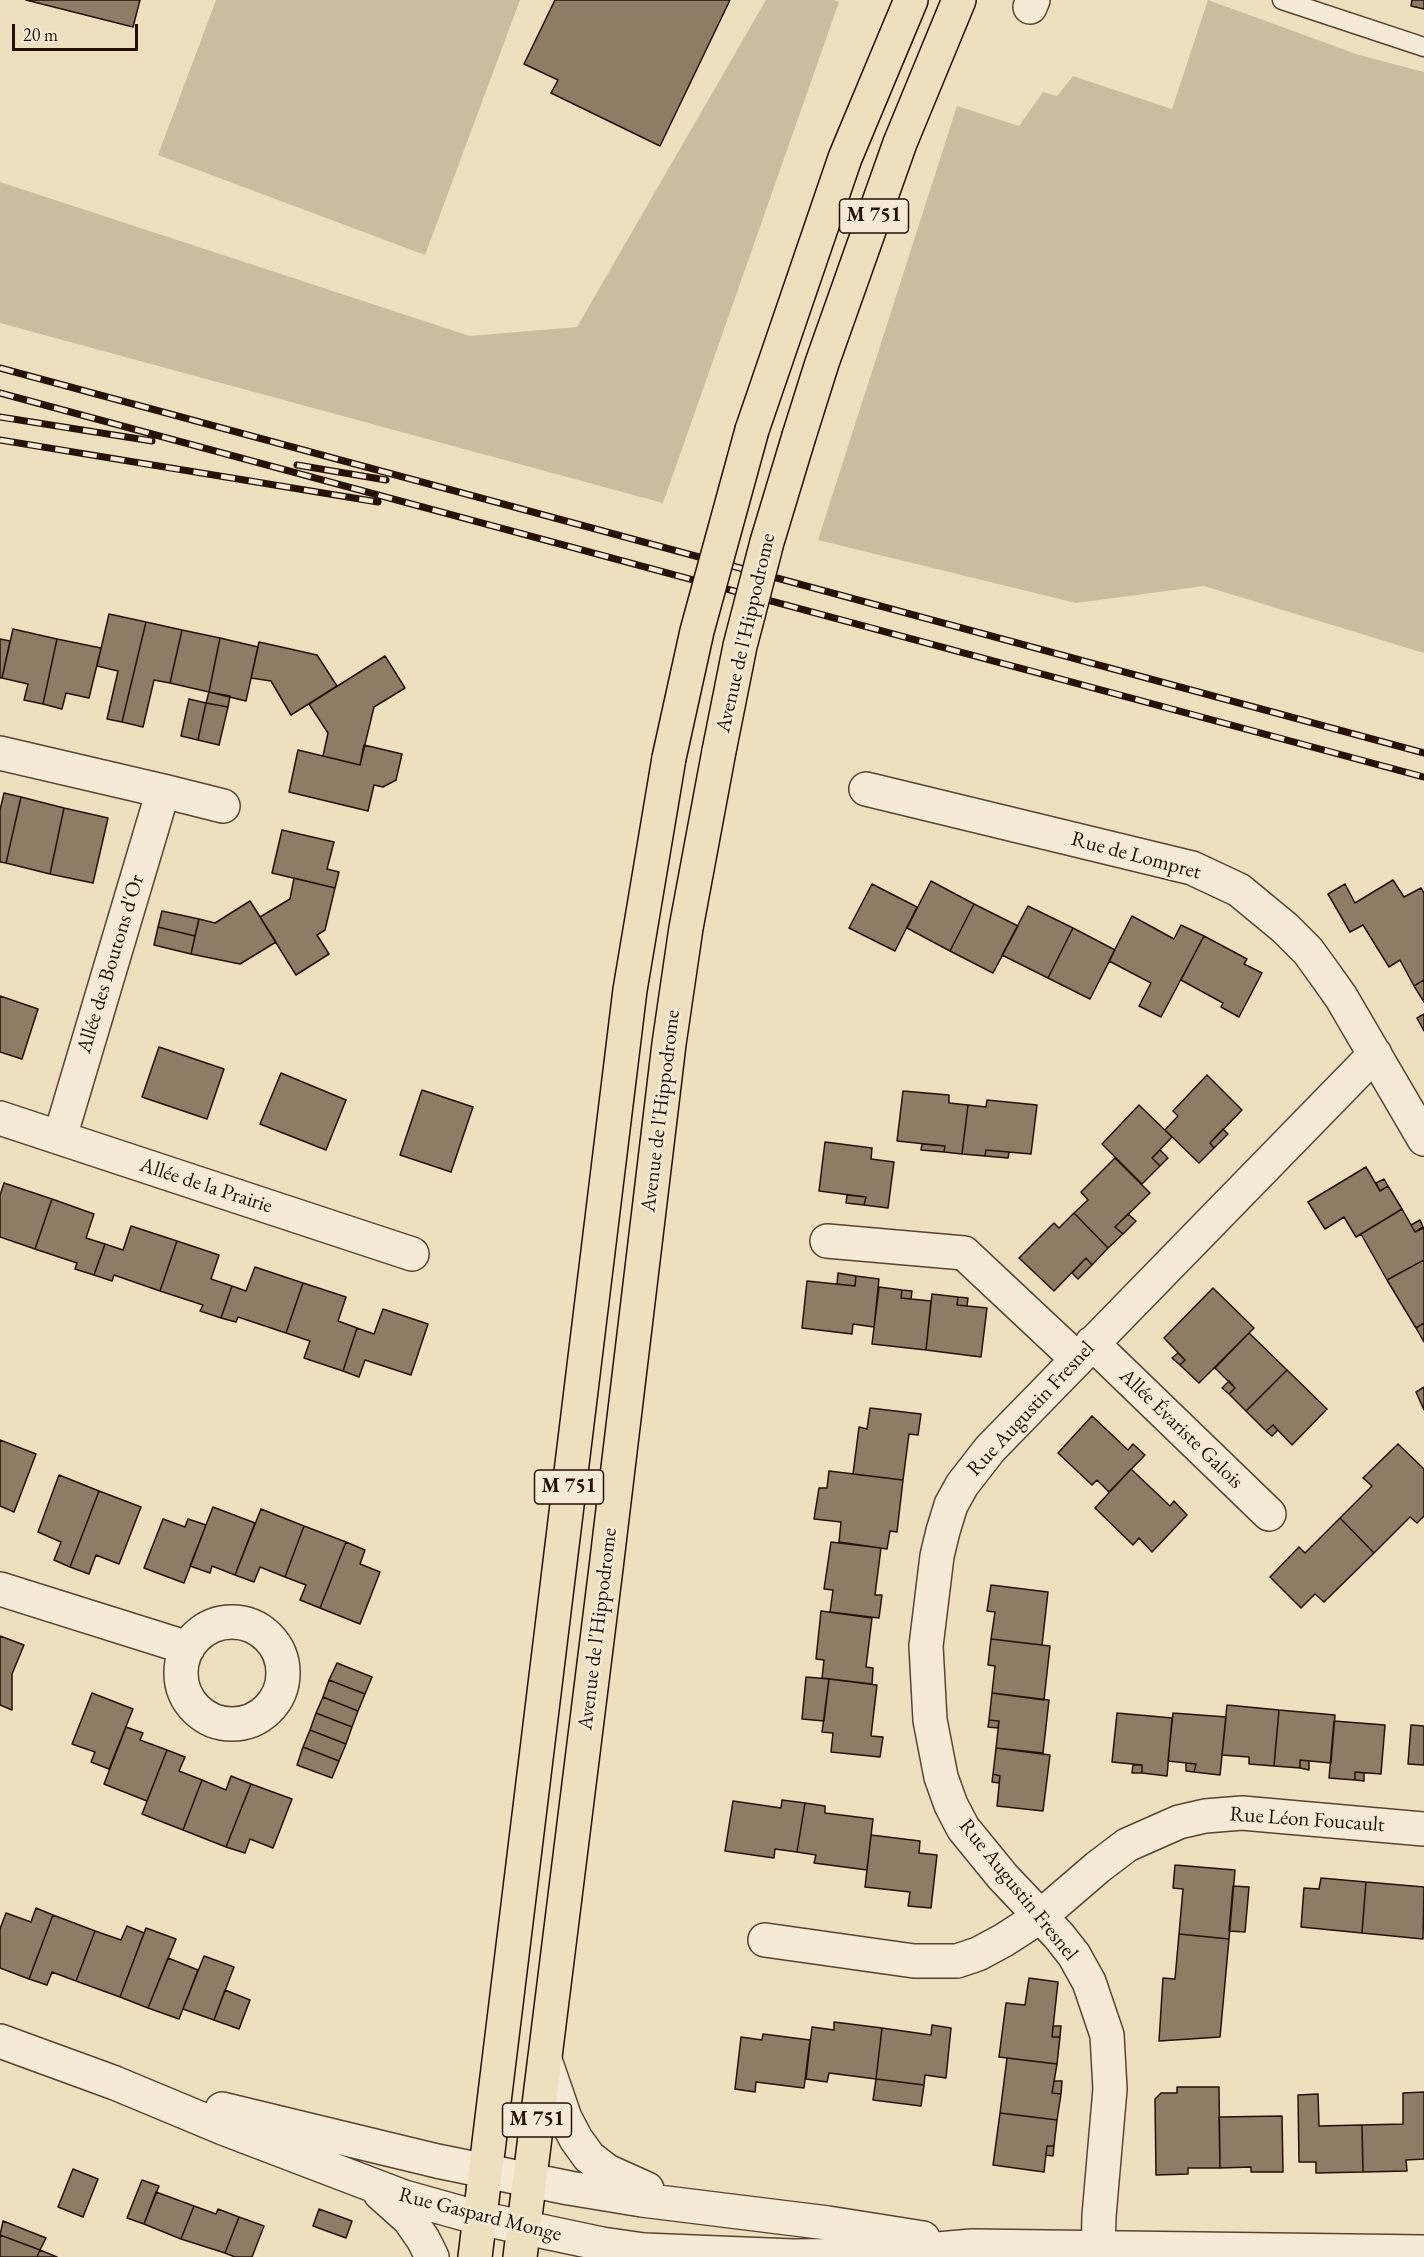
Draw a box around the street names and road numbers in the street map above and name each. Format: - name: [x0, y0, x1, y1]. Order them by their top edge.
- road number: M 751: [840, 199, 908, 233]
- street label: Avenue de l'Hippodrome: [711, 531, 781, 735]
- street label: Rue de Lompret: [1068, 827, 1204, 885]
- street label: Allée des Boutons d'Or: [72, 872, 150, 1056]
- street label: Avenue de l'Hippodrome: [636, 1008, 686, 1214]
- street label: Allée de la Prairie: [136, 1153, 276, 1219]
- street label: Rue Augustin Fresnel: [962, 1336, 1100, 1482]
- street label: Allée Évariste Galois: [1114, 1364, 1248, 1494]
- road number: M 751: [534, 1470, 604, 1504]
- street label: Avenue de l'Hippodrome: [573, 1526, 623, 1732]
- street label: Rue Léon Foucault: [1229, 1802, 1385, 1838]
- street label: Rue Augustin Fresnel: [953, 1814, 1083, 1966]
- road number: M 751: [502, 2103, 572, 2137]
- street label: Rue Gaspard Monge: [396, 2183, 564, 2247]

